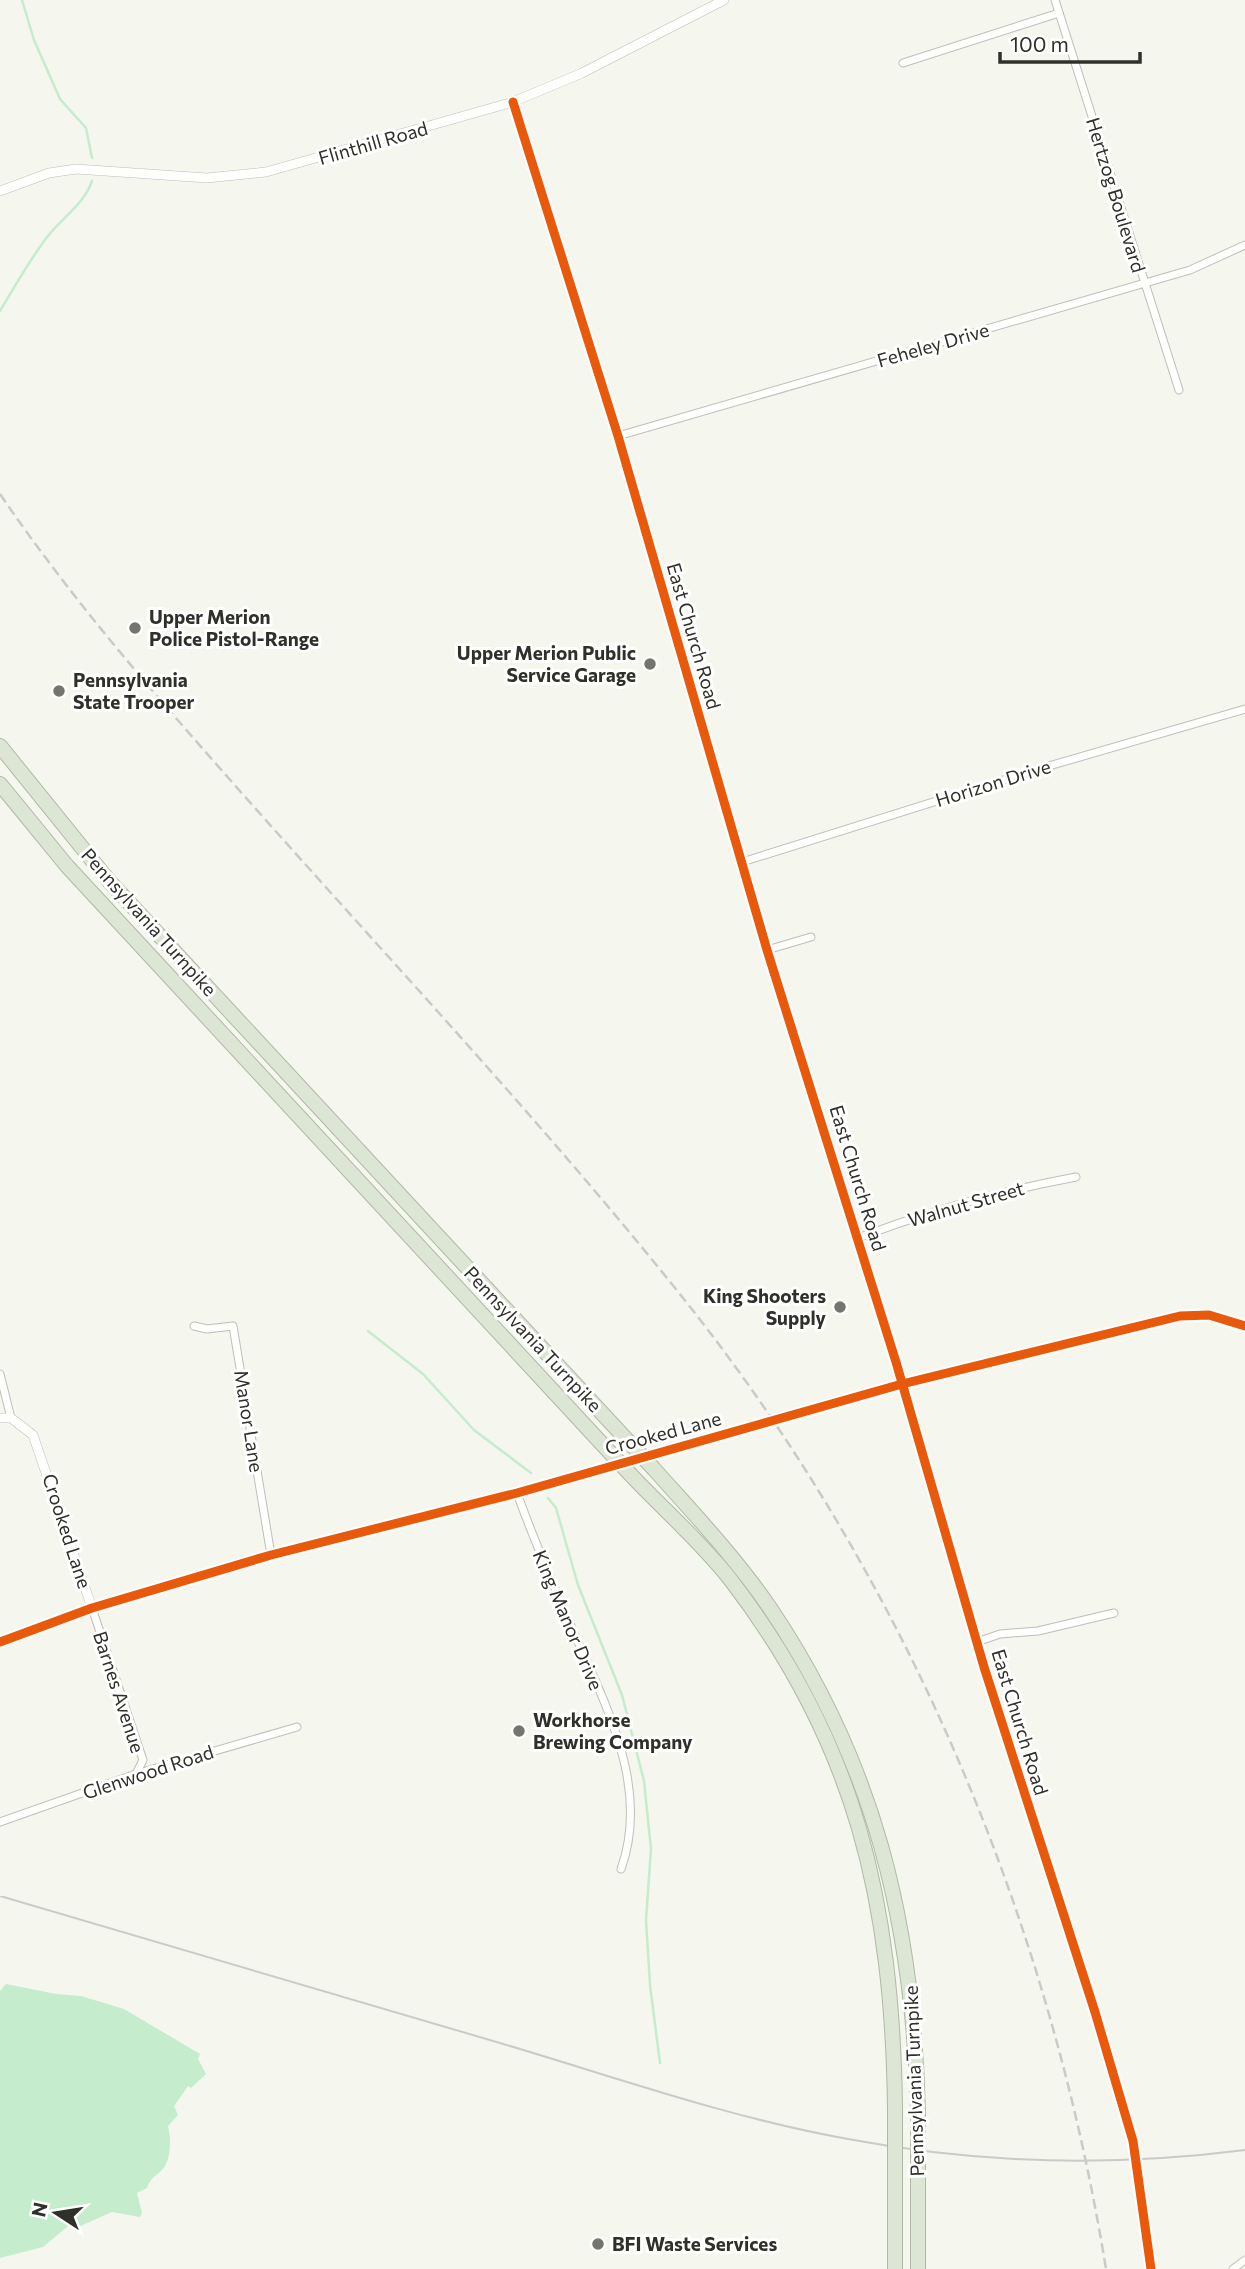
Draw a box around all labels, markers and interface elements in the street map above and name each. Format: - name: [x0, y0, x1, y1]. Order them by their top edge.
- scale bar: [1000, 21, 1140, 65]
- text: 100 m: [1010, 31, 1069, 56]
- street label: Hertzog Boulevard: [1082, 115, 1151, 275]
- street label: Flinthill Road: [316, 116, 430, 169]
- street label: Feheley Drive: [874, 318, 991, 371]
- street label: East Church Road: [663, 560, 726, 712]
- place label: Upper Merion Police Pistol-Range: [149, 605, 319, 650]
- marker: Upper Merion Police Pistol-Range: [127, 620, 143, 636]
- place label: Upper Merion Public Service Garage: [457, 641, 636, 686]
- marker: Upper Merion Public Service Garage: [642, 656, 658, 672]
- place label: Pennsylvania State Trooper: [73, 668, 194, 713]
- marker: Pennsylvania State Trooper: [51, 683, 67, 699]
- street label: Horizon Drive: [932, 754, 1053, 811]
- street label: Pennsylvania Turnpike: [77, 843, 222, 1000]
- street label: East Church Road: [825, 1102, 892, 1254]
- street label: Walnut Street: [905, 1176, 1027, 1231]
- street label: Pennsylvania Turnpike: [460, 1261, 607, 1416]
- place label: King Shooters Supply: [703, 1284, 827, 1329]
- marker: King Shooters Supply: [832, 1299, 848, 1315]
- street label: Manor Lane: [230, 1368, 269, 1474]
- street label: Crooked Lane: [602, 1406, 723, 1459]
- street label: Crooked Lane: [38, 1471, 97, 1591]
- street label: King Manor Drive: [529, 1546, 608, 1693]
- street label: Barnes Avenue: [89, 1628, 150, 1755]
- street label: East Church Road: [987, 1646, 1054, 1798]
- place label: Workhorse Brewing Company: [533, 1708, 693, 1753]
- marker: Workhorse Brewing Company: [511, 1723, 527, 1739]
- street label: Glenwood Road: [80, 1740, 216, 1803]
- street label: Pennsylvania Turnpike: [899, 1985, 928, 2177]
- north arrow: [21, 2178, 91, 2248]
- text: N: [26, 2200, 52, 2219]
- place label: BFI Waste Services: [612, 2232, 777, 2255]
- marker: BFI Waste Services: [590, 2236, 606, 2252]

